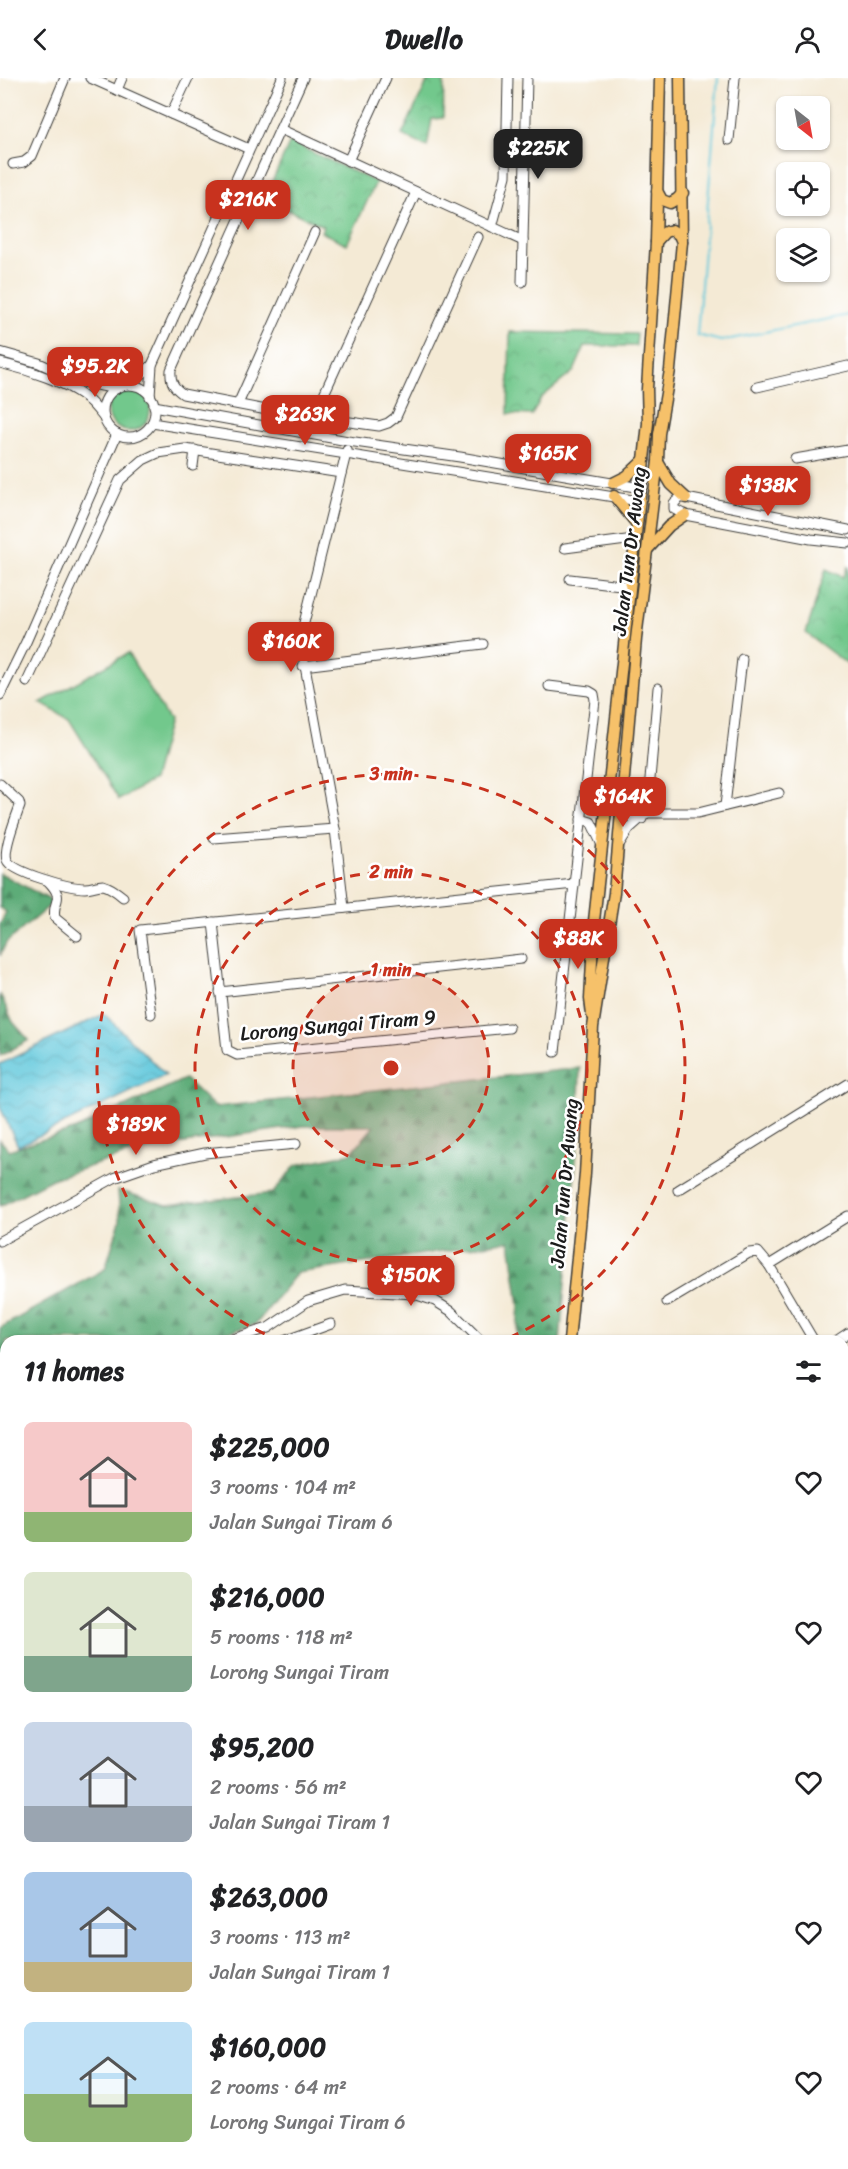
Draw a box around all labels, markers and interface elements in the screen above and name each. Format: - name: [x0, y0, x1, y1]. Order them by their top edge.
- text: Dwello: [385, 15, 463, 63]
- icon: back: [24, 23, 57, 56]
- icon: person: [791, 23, 824, 56]
- north arrow: [776, 96, 830, 150]
- map controls: [776, 96, 830, 282]
- pin: $225K: [496, 129, 580, 180]
- text: $225K: [508, 131, 568, 166]
- button: locate: [776, 162, 830, 216]
- pin: $216K: [206, 180, 290, 231]
- text: $216K: [219, 182, 277, 217]
- button: layers: [776, 228, 830, 282]
- pin: $95.2K: [46, 347, 144, 398]
- text: $95.2K: [61, 349, 129, 384]
- pin: $263K: [263, 395, 347, 446]
- text: $263K: [275, 397, 335, 432]
- pin: $165K: [506, 434, 590, 485]
- text: $165K: [519, 436, 577, 471]
- street label: Jalan Tun Dr Awang: [602, 465, 657, 639]
- pin: $138K: [726, 466, 810, 517]
- text: $138K: [739, 468, 797, 503]
- pin: $160K: [249, 622, 333, 673]
- text: $160K: [262, 624, 320, 659]
- text: 3 min: [368, 758, 413, 790]
- pin: $164K: [581, 777, 665, 828]
- text: $164K: [594, 779, 652, 814]
- text: 2 min: [368, 856, 413, 888]
- pin: $88K: [542, 919, 614, 970]
- text: $88K: [553, 921, 603, 956]
- text: 1 min: [371, 954, 412, 986]
- street label: Lorong Sungai Tiram 9: [239, 1000, 437, 1051]
- centre of rings: [381, 1058, 401, 1078]
- street label: Jalan Tun Dr Awang: [540, 1097, 589, 1270]
- pin: $189K: [94, 1105, 178, 1156]
- text: $189K: [107, 1107, 165, 1142]
- pin: $150K: [369, 1256, 453, 1307]
- text: $150K: [381, 1258, 441, 1293]
- text: 11 homes: [24, 1348, 124, 1394]
- icon: filters: [792, 1355, 825, 1388]
- text: $225,000: [210, 1424, 330, 1470]
- icon: home: [72, 1446, 144, 1518]
- icon: heart: [792, 1466, 825, 1499]
- text: 3 rooms · 104 m²: [210, 1470, 356, 1505]
- text: Jalan Sungai Tiram 6: [210, 1505, 393, 1540]
- text: $216,000: [210, 1574, 325, 1620]
- icon: home: [72, 1596, 144, 1668]
- icon: heart: [792, 1616, 825, 1649]
- text: 5 rooms · 118 m²: [210, 1620, 353, 1655]
- text: Lorong Sungai Tiram: [210, 1655, 389, 1690]
- text: $95,200: [210, 1724, 314, 1770]
- icon: home: [72, 1746, 144, 1818]
- icon: heart: [792, 1766, 825, 1799]
- text: 2 rooms · 56 m²: [210, 1770, 347, 1805]
- text: Jalan Sungai Tiram 1: [210, 1805, 390, 1840]
- text: $263,000: [210, 1874, 328, 1920]
- icon: home: [72, 1896, 144, 1968]
- icon: heart: [792, 1916, 825, 1949]
- text: 3 rooms · 113 m²: [210, 1920, 351, 1955]
- text: Jalan Sungai Tiram 1: [210, 1955, 390, 1990]
- text: $160,000: [210, 2024, 326, 2070]
- icon: home: [72, 2046, 144, 2118]
- icon: heart: [792, 2066, 825, 2099]
- text: 2 rooms · 64 m²: [210, 2070, 347, 2105]
- text: Lorong Sungai Tiram 6: [210, 2105, 406, 2140]

